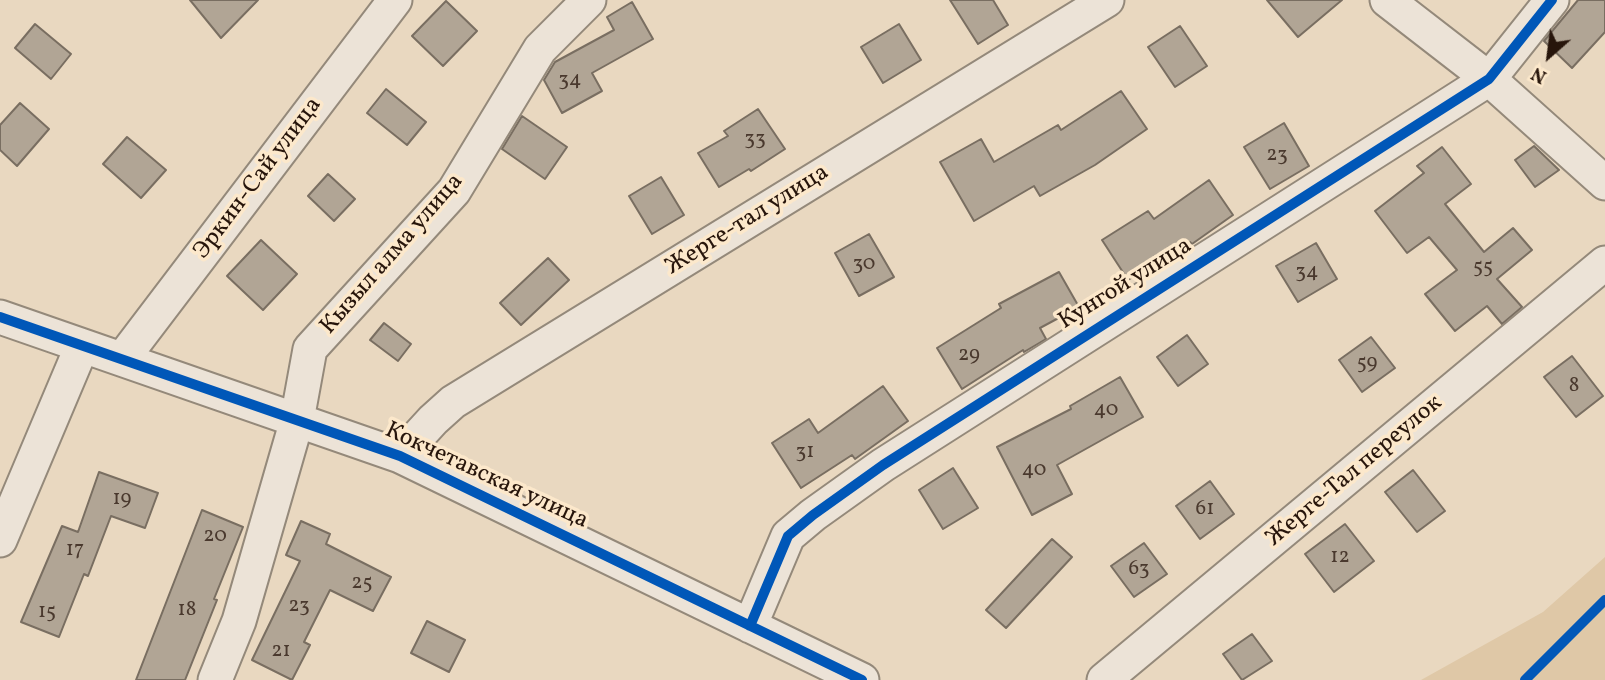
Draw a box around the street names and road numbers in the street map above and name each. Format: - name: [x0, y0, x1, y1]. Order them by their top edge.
- street label: Эркин-Сай улица: [189, 93, 329, 265]
- street label: Жерге-тал улица: [661, 159, 835, 283]
- street label: Кызыл алма улица: [315, 169, 471, 341]
- street label: Кунгой улица: [1054, 233, 1198, 337]
- street label: Жерге-Тал переулок: [1261, 390, 1449, 554]
- street label: Кокчетавская улица: [380, 417, 592, 537]

